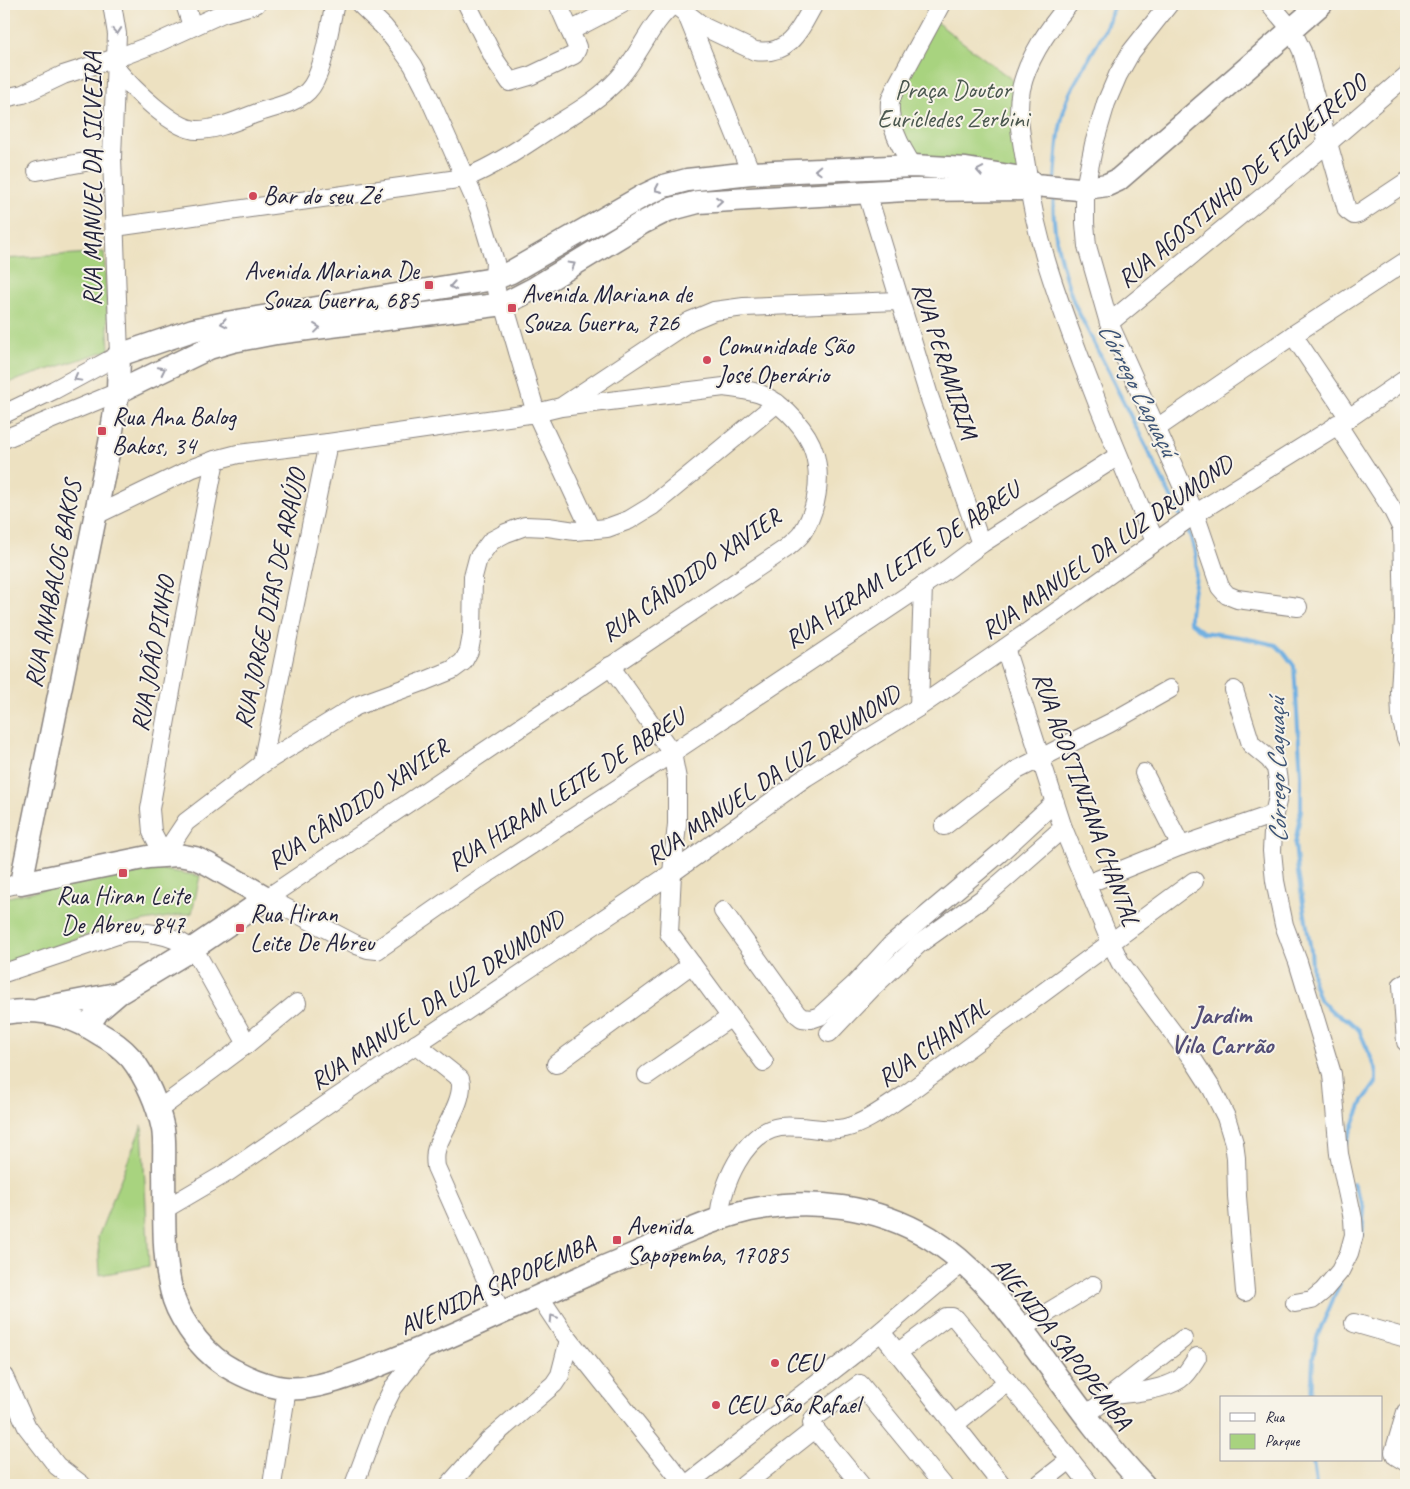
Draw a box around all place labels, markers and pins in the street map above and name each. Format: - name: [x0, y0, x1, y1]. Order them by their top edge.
- place label: Bar do seu Zé: [263, 180, 384, 212]
- marker: Bar do seu Zé: [247, 190, 259, 202]
- place label: Avenida Mariana De Souza Guerra, 685: [244, 255, 421, 316]
- place label: Avenida Mariana de Souza Guerra, 726: [522, 278, 694, 339]
- marker: Avenida Mariana De Souza Guerra, 685: [423, 279, 435, 291]
- marker: Avenida Mariana de Souza Guerra, 726: [506, 302, 518, 314]
- place label: Comunidade São José Operário: [716, 330, 855, 391]
- marker: Comunidade São José Operário: [701, 354, 713, 366]
- place label: Rua Ana Balog Bakos, 34: [112, 401, 238, 462]
- marker: Rua Ana Balog Bakos, 34: [96, 425, 108, 437]
- marker: Rua Hiran Leite De Abreu, 847: [117, 867, 129, 879]
- place label: Rua Hiran Leite De Abreu, 847: [56, 880, 192, 941]
- place label: Rua Hiran Leite De Abreu: [250, 898, 376, 959]
- marker: Rua Hiran Leite De Abreu: [234, 922, 246, 934]
- place label: Avenida Sapopemba, 17085: [627, 1210, 790, 1271]
- marker: Avenida Sapopemba, 17085: [611, 1234, 623, 1246]
- place label: CEU: [785, 1347, 826, 1379]
- marker: CEU: [769, 1357, 781, 1369]
- place label: CEU São Rafael: [726, 1389, 865, 1421]
- marker: CEU São Rafael: [710, 1399, 722, 1411]

